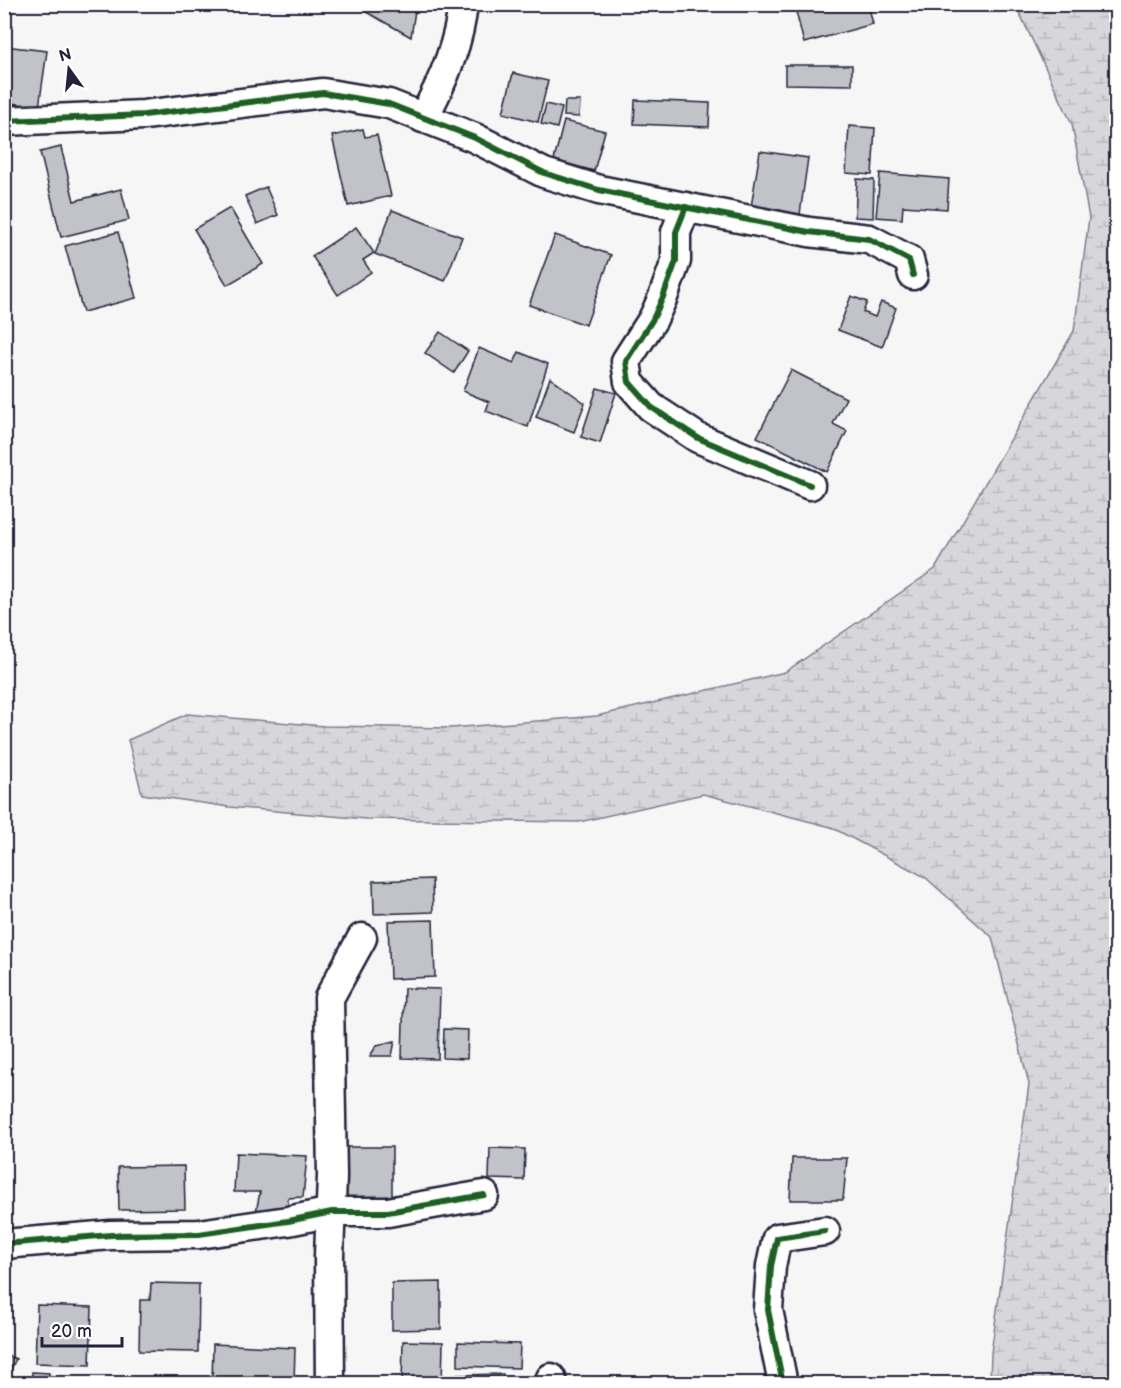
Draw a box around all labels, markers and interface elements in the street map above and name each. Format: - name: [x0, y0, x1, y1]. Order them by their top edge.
- north arrow: [39, 39, 99, 99]
- text: N: [57, 45, 74, 67]
- scale bar: [42, 1310, 122, 1348]
- text: 20 m: [51, 1321, 92, 1342]

